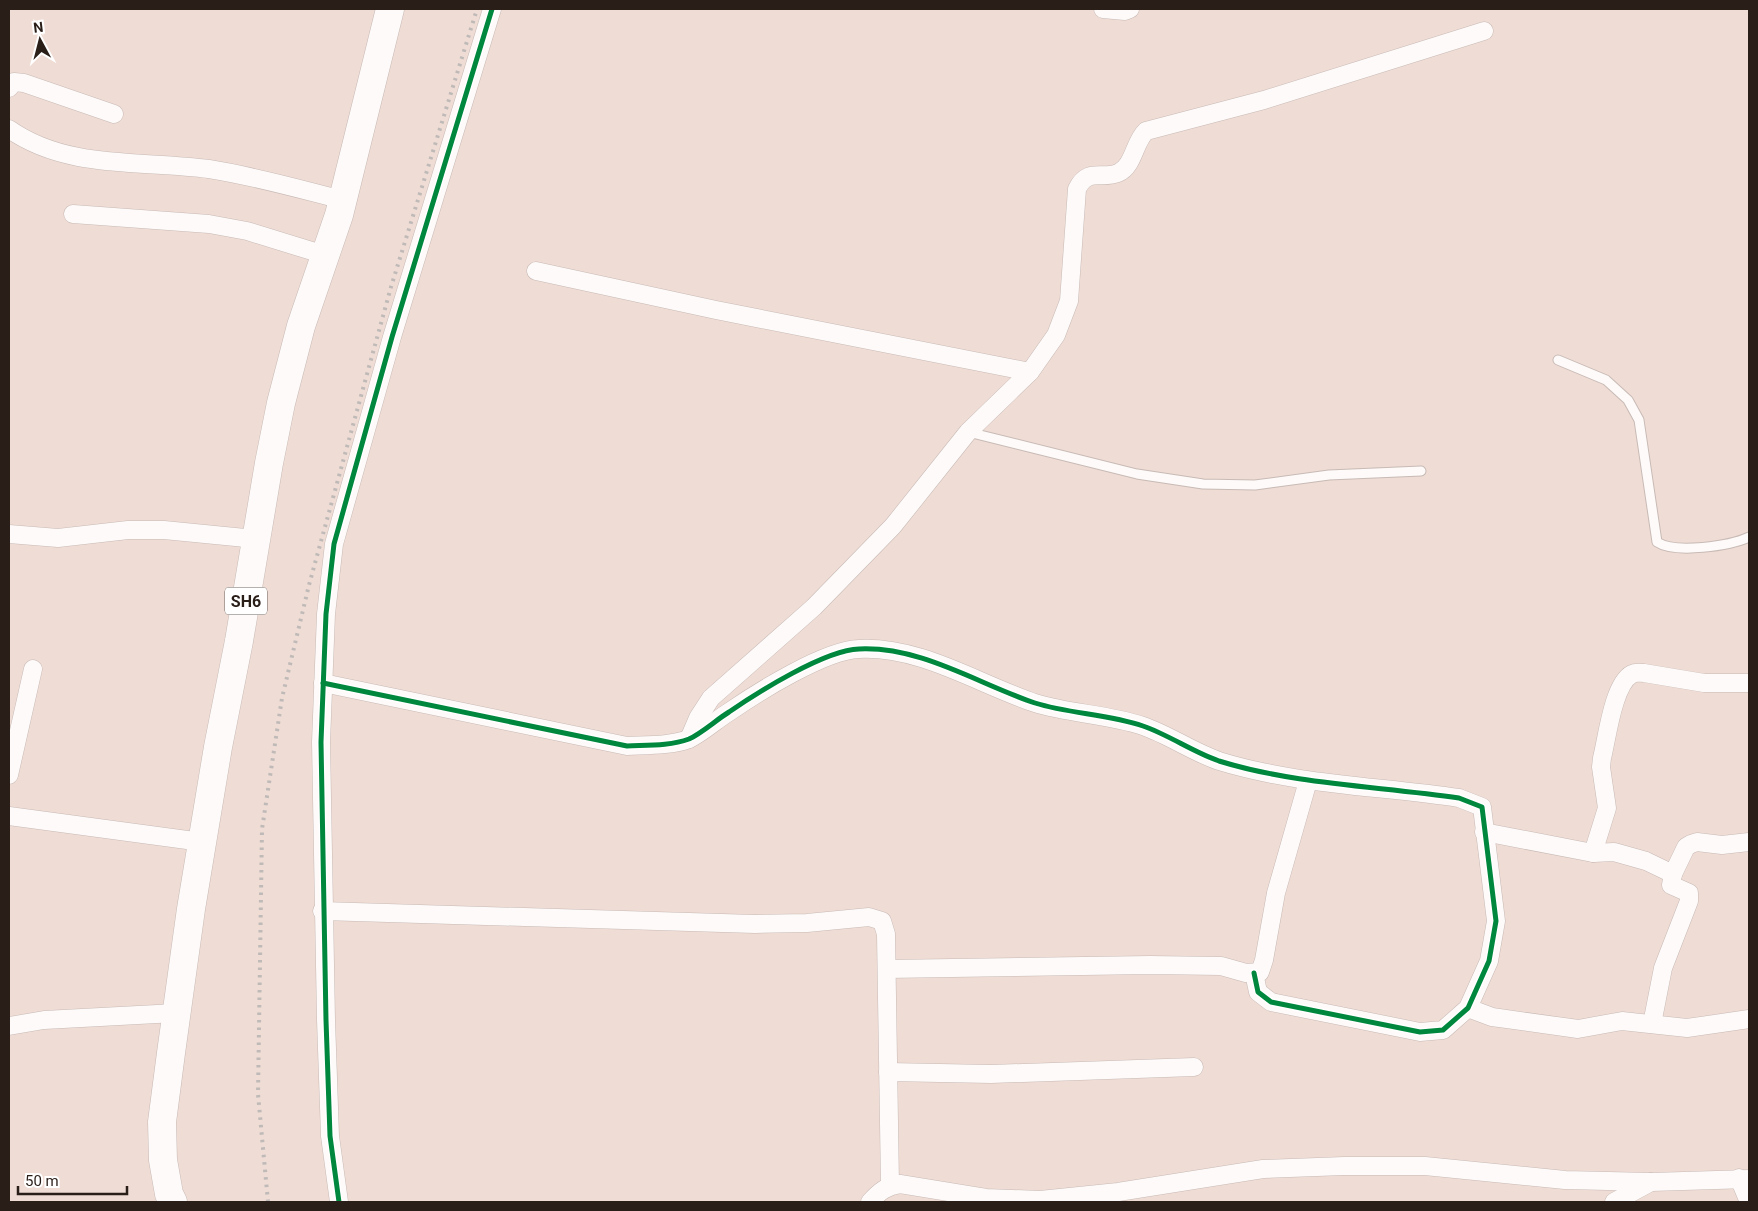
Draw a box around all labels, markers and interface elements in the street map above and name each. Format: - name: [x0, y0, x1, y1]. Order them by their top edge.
- north arrow: [15, 15, 65, 65]
- text: N: [33, 19, 44, 36]
- road number: SH6: [225, 588, 267, 614]
- scale bar: [18, 1164, 126, 1196]
- text: 50 m: [25, 1172, 59, 1190]

